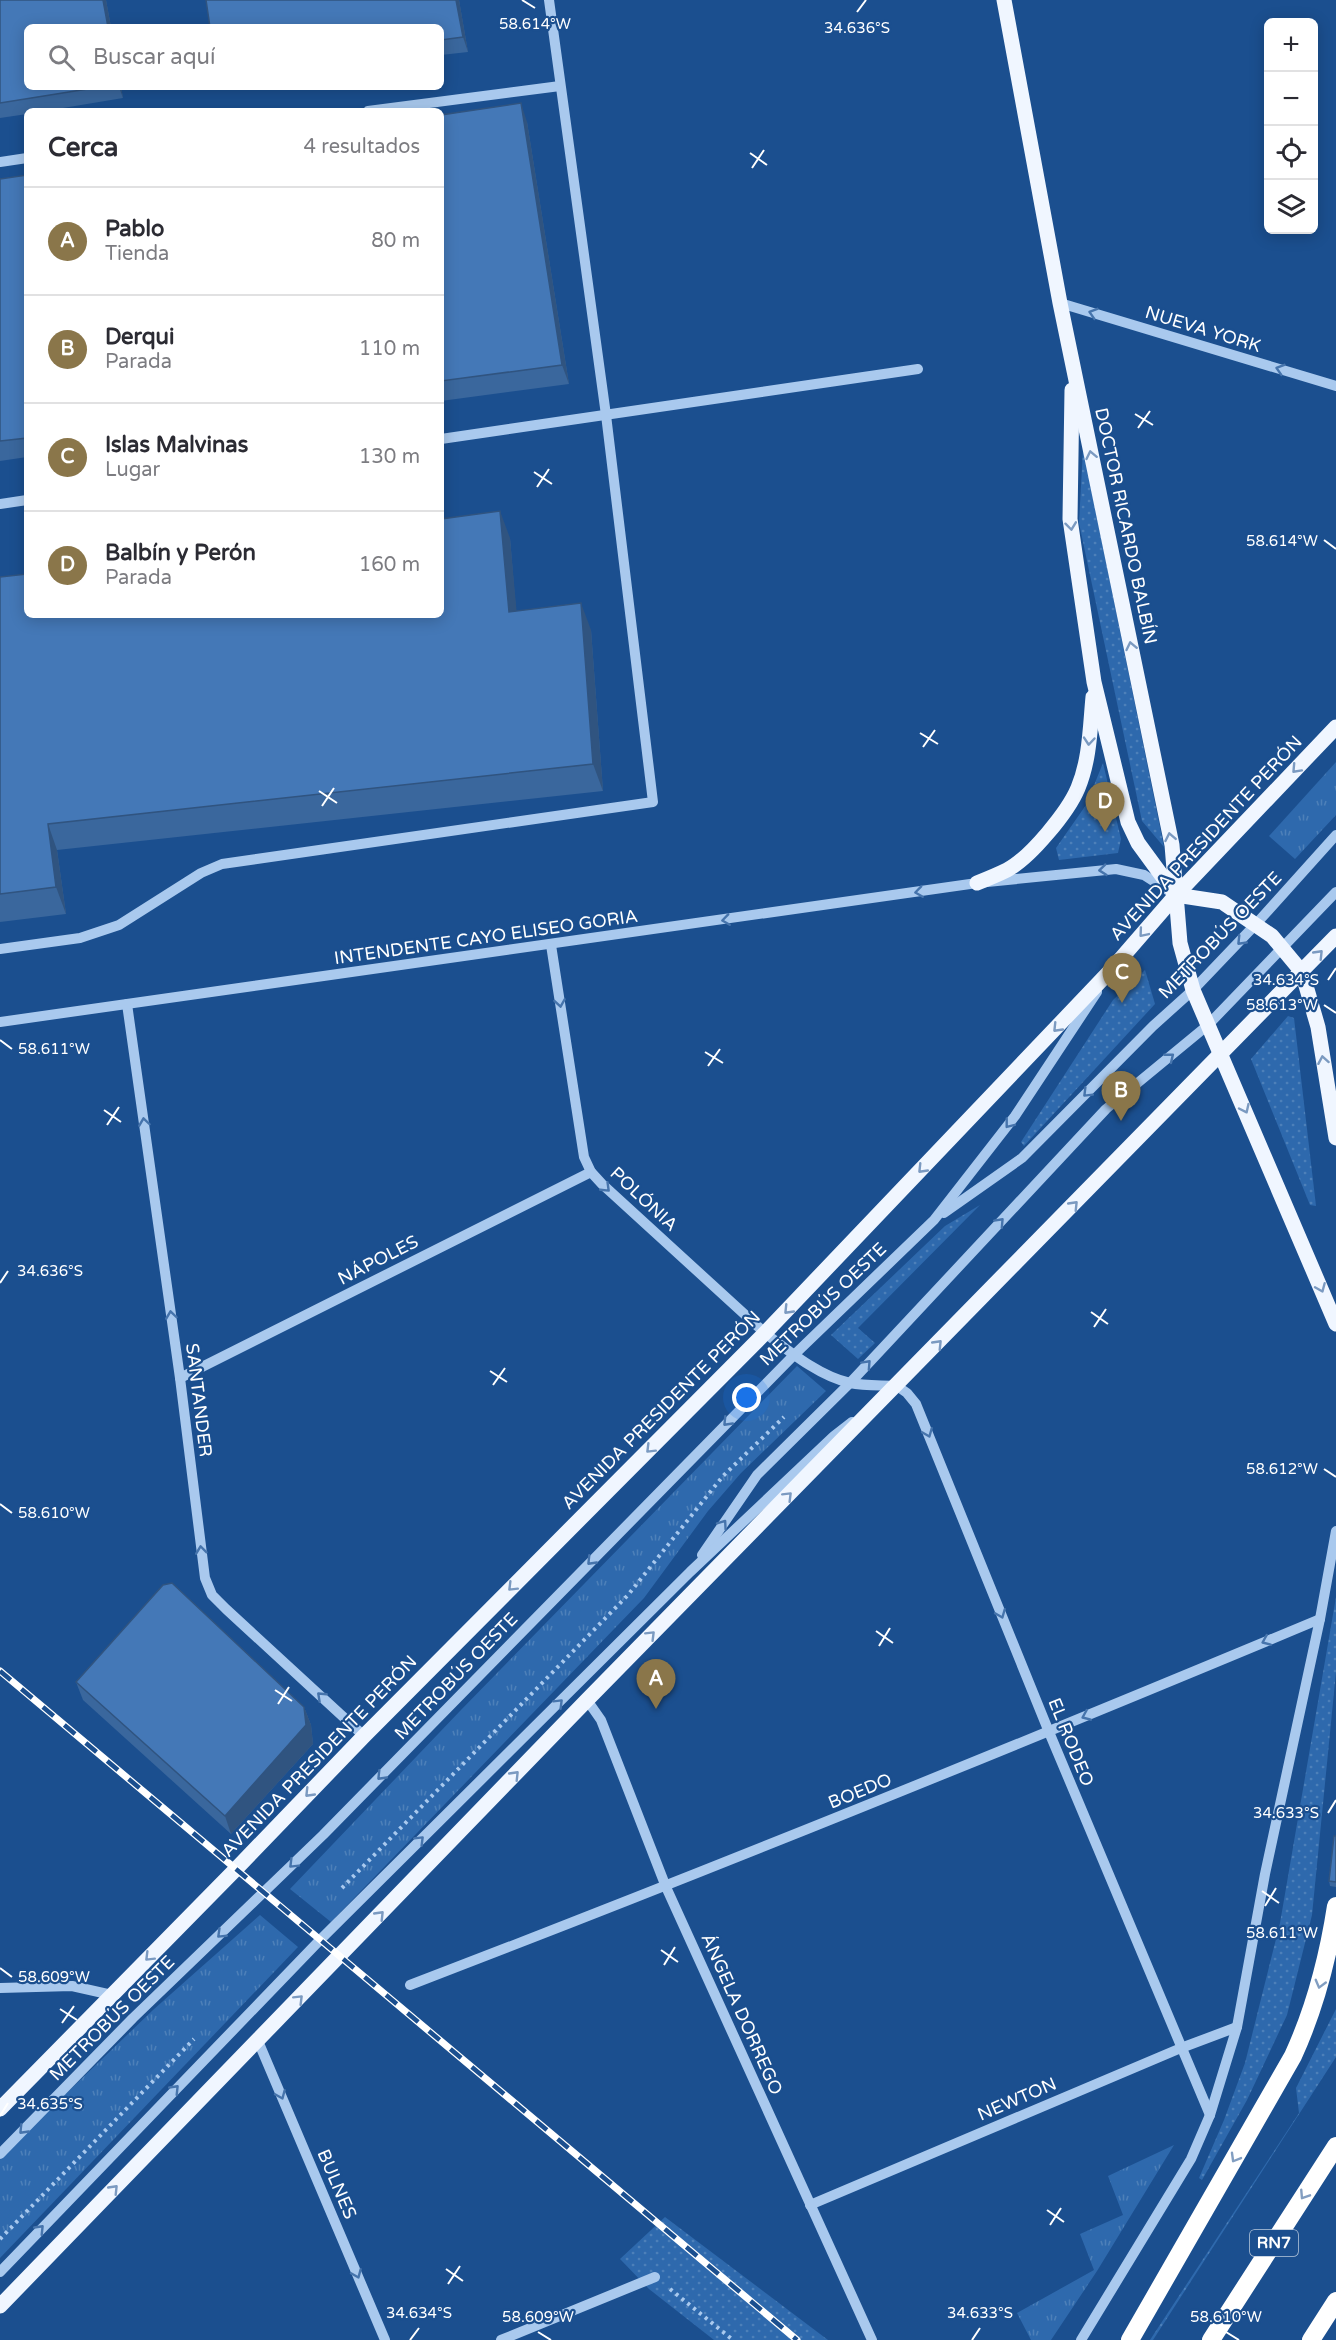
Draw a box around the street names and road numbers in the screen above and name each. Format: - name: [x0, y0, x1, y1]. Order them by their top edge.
- street label: NUEVA YORK: [1142, 301, 1264, 357]
- street label: DOCTOR RICARDO BALBÍN: [1090, 406, 1162, 646]
- street label: AVENIDA PRESIDENTE PERÓN: [1105, 731, 1307, 945]
- street label: METROBÚS OESTE: [1154, 867, 1286, 1003]
- street label: INTENDENTE CAYO ELISEO GORIA: [333, 905, 639, 969]
- street label: POLÓNIA: [606, 1162, 682, 1236]
- street label: NÁPOLES: [334, 1230, 422, 1290]
- street label: METROBÚS OESTE: [755, 1238, 891, 1370]
- street label: AVENIDA PRESIDENTE PERÓN: [557, 1306, 765, 1514]
- street label: SANTANDER: [181, 1342, 217, 1458]
- street label: METROBÚS OESTE: [390, 1608, 522, 1744]
- street label: AVENIDA PRESIDENTE PERÓN: [217, 1650, 421, 1862]
- street label: EL RODEO: [1043, 1695, 1099, 1789]
- street label: BOEDO: [825, 1768, 895, 1814]
- street label: ÁNGELA DORREGO: [696, 1930, 788, 2098]
- street label: METROBÚS OESTE: [45, 1951, 179, 2085]
- street label: NEWTON: [974, 2073, 1060, 2125]
- street label: BULNES: [313, 2146, 361, 2222]
- road number: RN7: [1250, 2230, 1298, 2256]

